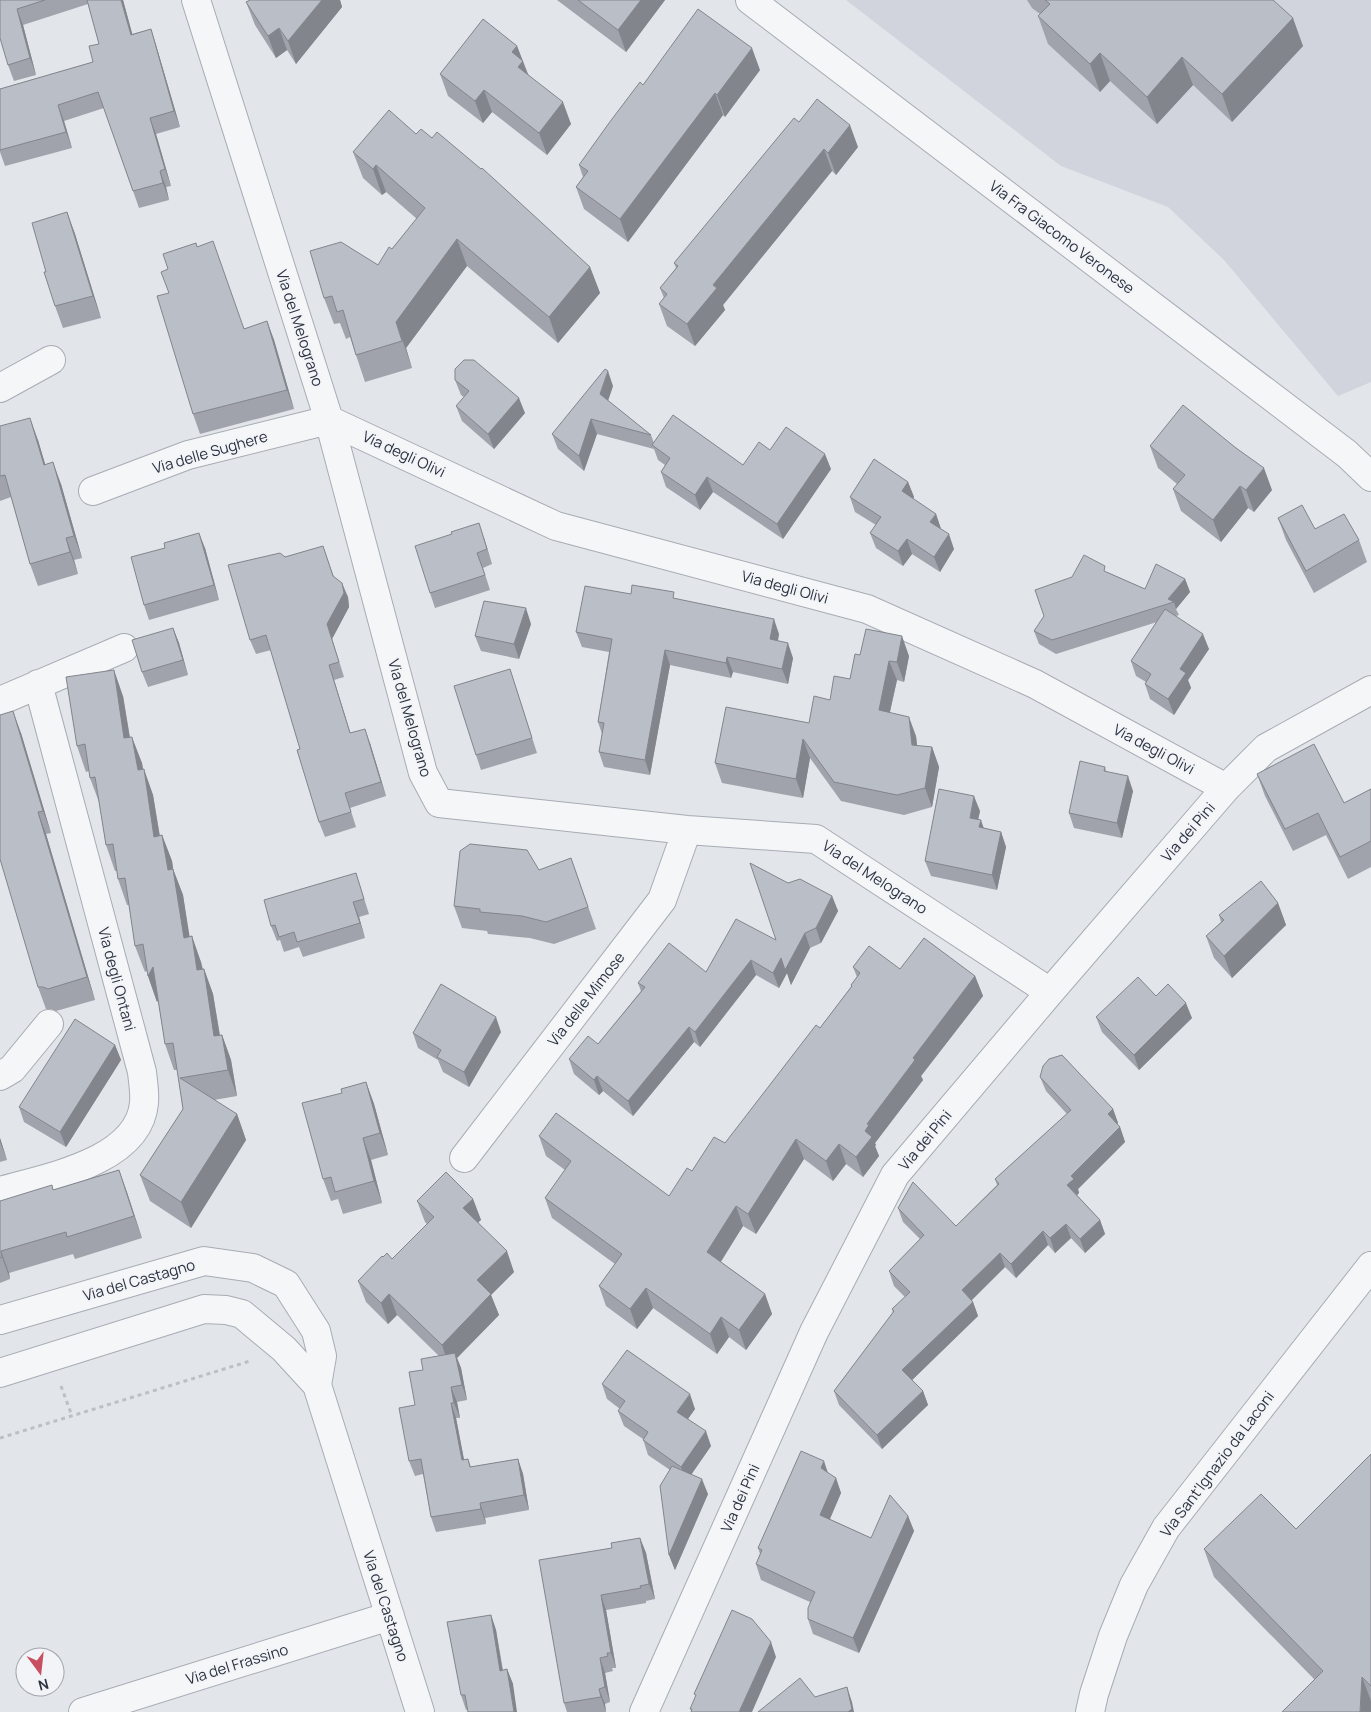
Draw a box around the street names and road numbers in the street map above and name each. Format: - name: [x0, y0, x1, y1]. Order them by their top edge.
- street label: Via Fra Giacomo Veronese: [985, 175, 1139, 299]
- street label: Via del Melograno: [271, 267, 329, 389]
- street label: Via delle Sughere: [150, 425, 270, 478]
- street label: Via degli Olivi: [359, 426, 449, 482]
- street label: Via degli Olivi: [739, 565, 831, 609]
- street label: Via del Melograno: [383, 657, 437, 779]
- street label: Via degli Olivi: [1110, 719, 1198, 779]
- street label: Via dei Pini: [1156, 798, 1220, 866]
- street label: Via del Melograno: [818, 835, 932, 919]
- street label: Via degli Ontani: [93, 925, 141, 1033]
- street label: Via delle Mimose: [543, 947, 630, 1050]
- street label: Via dei Pini: [894, 1105, 956, 1175]
- street label: Via del Castagno: [81, 1254, 198, 1306]
- street label: Via Sant'Ignazio da Laconi: [1155, 1387, 1279, 1541]
- street label: Via dei Pini: [716, 1461, 764, 1535]
- street label: Via del Castagno: [358, 1548, 414, 1664]
- street label: Via del Frassino: [183, 1638, 291, 1689]

